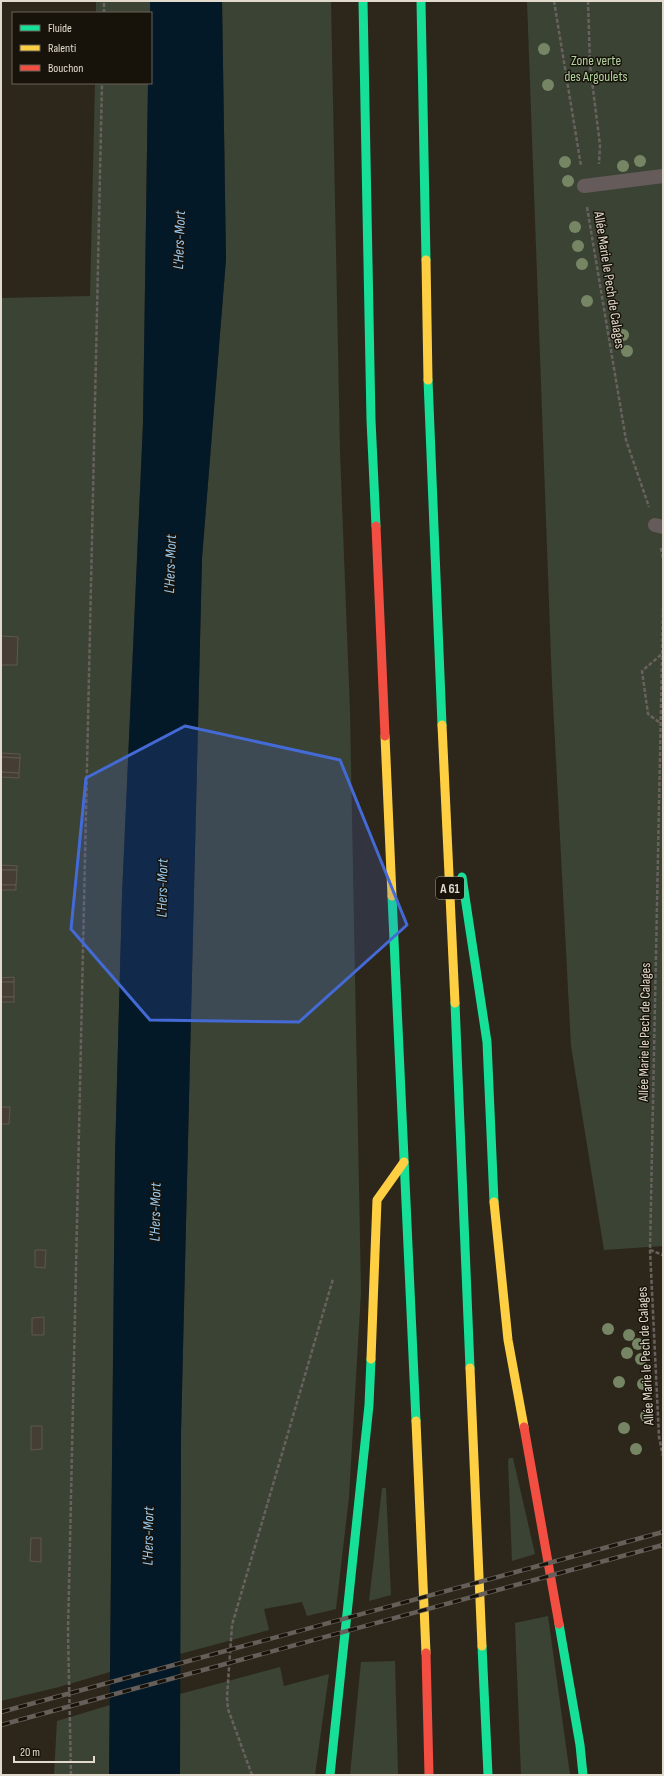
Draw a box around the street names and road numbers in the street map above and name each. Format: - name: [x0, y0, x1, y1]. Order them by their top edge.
- street label: Allée Marie le Pech de Calages: [590, 209, 629, 350]
- road number: A 61: [436, 877, 464, 899]
- street label: Allée Marie le Pech de Calages: [635, 963, 654, 1102]
- street label: Allée Marie le Pech de Calages: [633, 1286, 658, 1427]

